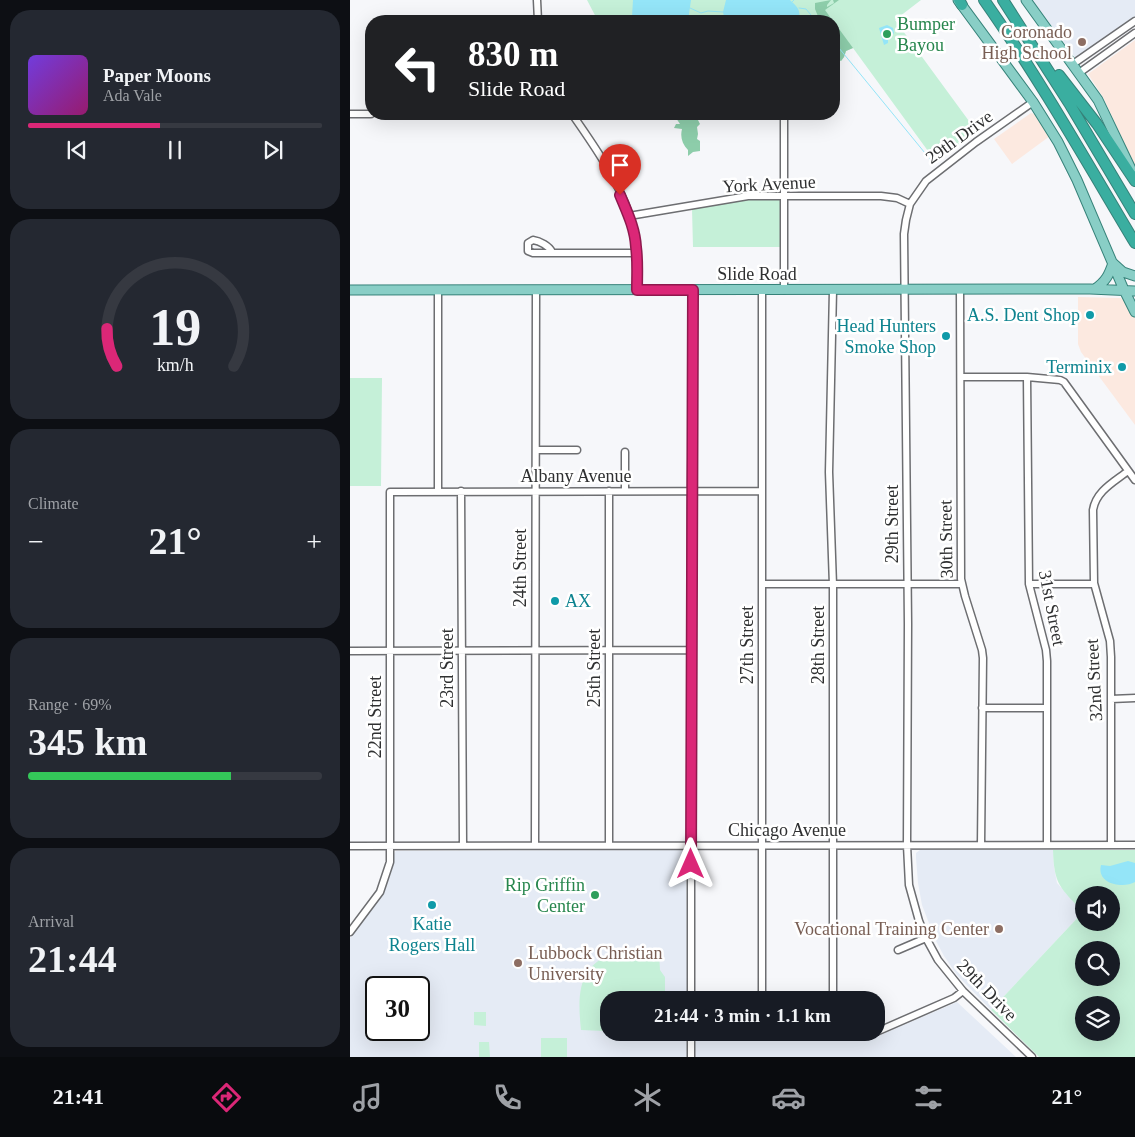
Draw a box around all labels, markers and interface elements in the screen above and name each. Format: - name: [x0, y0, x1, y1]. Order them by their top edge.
- place label: Bumper Bayou: [897, 14, 955, 55]
- place label: Coronado High School: [981, 22, 1072, 63]
- marker: Bumper Bayou: [881, 28, 893, 40]
- icon: left: [385, 35, 450, 100]
- text: 830 m: [468, 35, 558, 74]
- marker: Coronado High School: [1076, 36, 1088, 48]
- text: Paper Moons: [103, 65, 211, 86]
- text: Slide Road: [468, 76, 565, 101]
- text: Ada Vale: [103, 87, 162, 104]
- street label: 29th Drive: [922, 106, 996, 168]
- icon: previous: [63, 136, 91, 164]
- icon: pause: [161, 136, 189, 164]
- icon: next: [259, 136, 287, 164]
- pin: [599, 144, 641, 195]
- icon: arrive: [606, 151, 634, 179]
- street label: York Avenue: [722, 172, 816, 196]
- street label: Slide Road: [717, 264, 797, 284]
- text: 19: [149, 299, 201, 356]
- place label: A.S. Dent Shop: [967, 305, 1080, 325]
- marker: A.S. Dent Shop: [1084, 309, 1096, 321]
- place label: Head Hunters Smoke Shop: [837, 316, 936, 357]
- marker: Head Hunters Smoke Shop: [940, 330, 952, 342]
- text: km/h: [157, 355, 193, 375]
- place label: Terminix: [1046, 357, 1112, 377]
- marker: Terminix: [1116, 361, 1128, 373]
- street label: Albany Avenue: [520, 466, 632, 486]
- street label: 29th Street: [882, 485, 902, 563]
- text: Climate: [28, 495, 79, 512]
- street label: 30th Street: [935, 500, 957, 578]
- text: 21°: [148, 520, 202, 562]
- text: −: [28, 526, 44, 557]
- text: +: [306, 526, 322, 557]
- street label: 24th Street: [510, 529, 530, 607]
- street label: 31st Street: [1035, 569, 1069, 647]
- place label: AX: [565, 591, 591, 611]
- marker: AX: [549, 595, 561, 607]
- street label: 27th Street: [737, 606, 757, 684]
- street label: 28th Street: [808, 606, 828, 684]
- street label: 23rd Street: [437, 628, 457, 708]
- street label: 25th Street: [584, 629, 604, 707]
- street label: 32nd Street: [1082, 638, 1106, 722]
- street label: 22nd Street: [365, 676, 385, 758]
- text: Range · 69%: [28, 696, 112, 713]
- text: 345 km: [28, 721, 147, 763]
- street label: Chicago Avenue: [728, 820, 846, 840]
- position arrow: [664, 837, 716, 889]
- place label: Rip Griffin Center: [505, 875, 585, 916]
- map controls: [1075, 886, 1120, 1041]
- button: sound: [1075, 886, 1120, 931]
- marker: Rip Griffin Center: [589, 889, 601, 901]
- marker: Katie Rogers Hall: [426, 899, 438, 911]
- text: Arrival: [28, 913, 74, 930]
- place label: Katie Rogers Hall: [389, 914, 475, 955]
- place label: Vocational Training Center: [794, 919, 989, 939]
- marker: Vocational Training Center: [993, 923, 1005, 935]
- text: 21:44: [28, 938, 117, 980]
- button: search: [1075, 941, 1120, 986]
- place label: Lubbock Christian University: [528, 943, 662, 984]
- street label: 29th Drive: [953, 955, 1021, 1025]
- marker: Lubbock Christian University: [512, 957, 524, 969]
- speed limit sign: 30: [365, 976, 430, 1041]
- button: layers: [1075, 996, 1120, 1041]
- text: 21:44 · 3 min · 1.1 km: [654, 1005, 831, 1026]
- icon: directions: [209, 1080, 244, 1115]
- icon: music: [350, 1080, 385, 1115]
- icon: phone: [490, 1080, 525, 1115]
- icon: climate: [630, 1080, 665, 1115]
- icon: car: [771, 1080, 806, 1115]
- icon: filters: [911, 1080, 946, 1115]
- text: 21:41: [53, 1084, 104, 1109]
- text: 21°: [1051, 1084, 1082, 1109]

